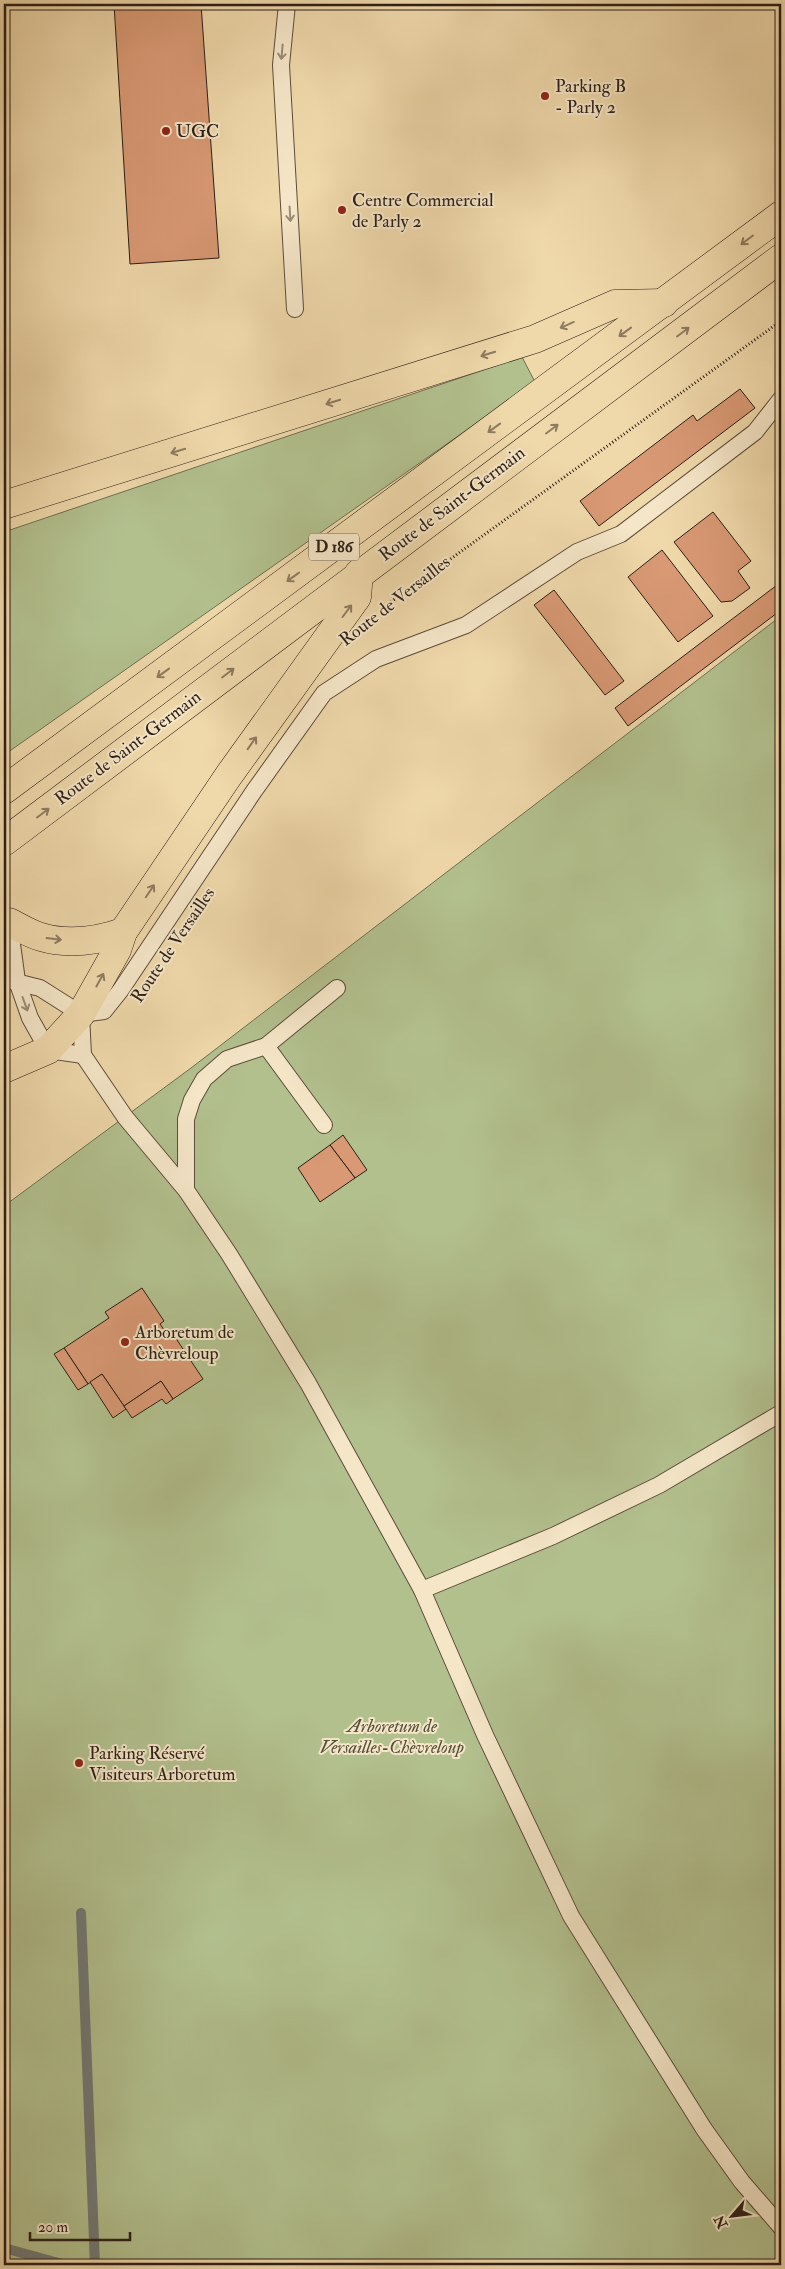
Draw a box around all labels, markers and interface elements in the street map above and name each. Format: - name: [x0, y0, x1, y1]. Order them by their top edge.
- one-way arrow: [277, 44, 287, 60]
- place label: Parking B - Parly 2: [555, 75, 626, 119]
- marker: Parking B - Parly 2: [539, 90, 551, 102]
- place label: UGC: [176, 120, 219, 143]
- marker: UGC: [160, 125, 172, 137]
- place label: Centre Commercial de Parly 2: [352, 189, 494, 233]
- marker: Centre Commercial de Parly 2: [336, 204, 348, 216]
- one-way arrow: [285, 206, 294, 222]
- one-way arrow: [741, 234, 754, 245]
- one-way arrow: [560, 320, 575, 330]
- one-way arrow: [619, 326, 632, 337]
- one-way arrow: [676, 326, 689, 337]
- one-way arrow: [481, 349, 497, 359]
- one-way arrow: [326, 398, 342, 408]
- one-way arrow: [487, 423, 501, 433]
- one-way arrow: [545, 424, 559, 434]
- street label: Route de Saint-Germain: [374, 441, 530, 567]
- one-way arrow: [171, 446, 187, 456]
- road number: D 186: [309, 534, 359, 560]
- street label: Route de Versailles: [335, 550, 455, 652]
- one-way arrow: [287, 571, 300, 582]
- one-way arrow: [341, 605, 352, 618]
- one-way arrow: [221, 667, 234, 678]
- one-way arrow: [156, 668, 170, 678]
- street label: Route de Saint-Germain: [50, 685, 206, 811]
- one-way arrow: [247, 736, 257, 750]
- one-way arrow: [36, 807, 49, 818]
- street label: Route de Versailles: [126, 883, 220, 1007]
- one-way arrow: [145, 885, 155, 899]
- one-way arrow: [46, 934, 62, 944]
- one-way arrow: [96, 973, 106, 987]
- one-way arrow: [21, 996, 30, 1011]
- place label: Arboretum de Chèvreloup: [134, 1321, 235, 1365]
- marker: Arboretum de Chèvreloup: [119, 1336, 131, 1348]
- park label: Arboretum de Versailles-Chèvreloup: [320, 1715, 464, 1759]
- place label: Parking Réservé Visiteurs Arboretum: [89, 1742, 236, 1786]
- marker: Parking Réservé Visiteurs Arboretum: [73, 1757, 85, 1769]
- north arrow: [708, 2192, 758, 2242]
- scale bar: [30, 2209, 130, 2241]
- text: N: [710, 2212, 732, 2232]
- text: 20 m: [38, 2218, 68, 2237]

